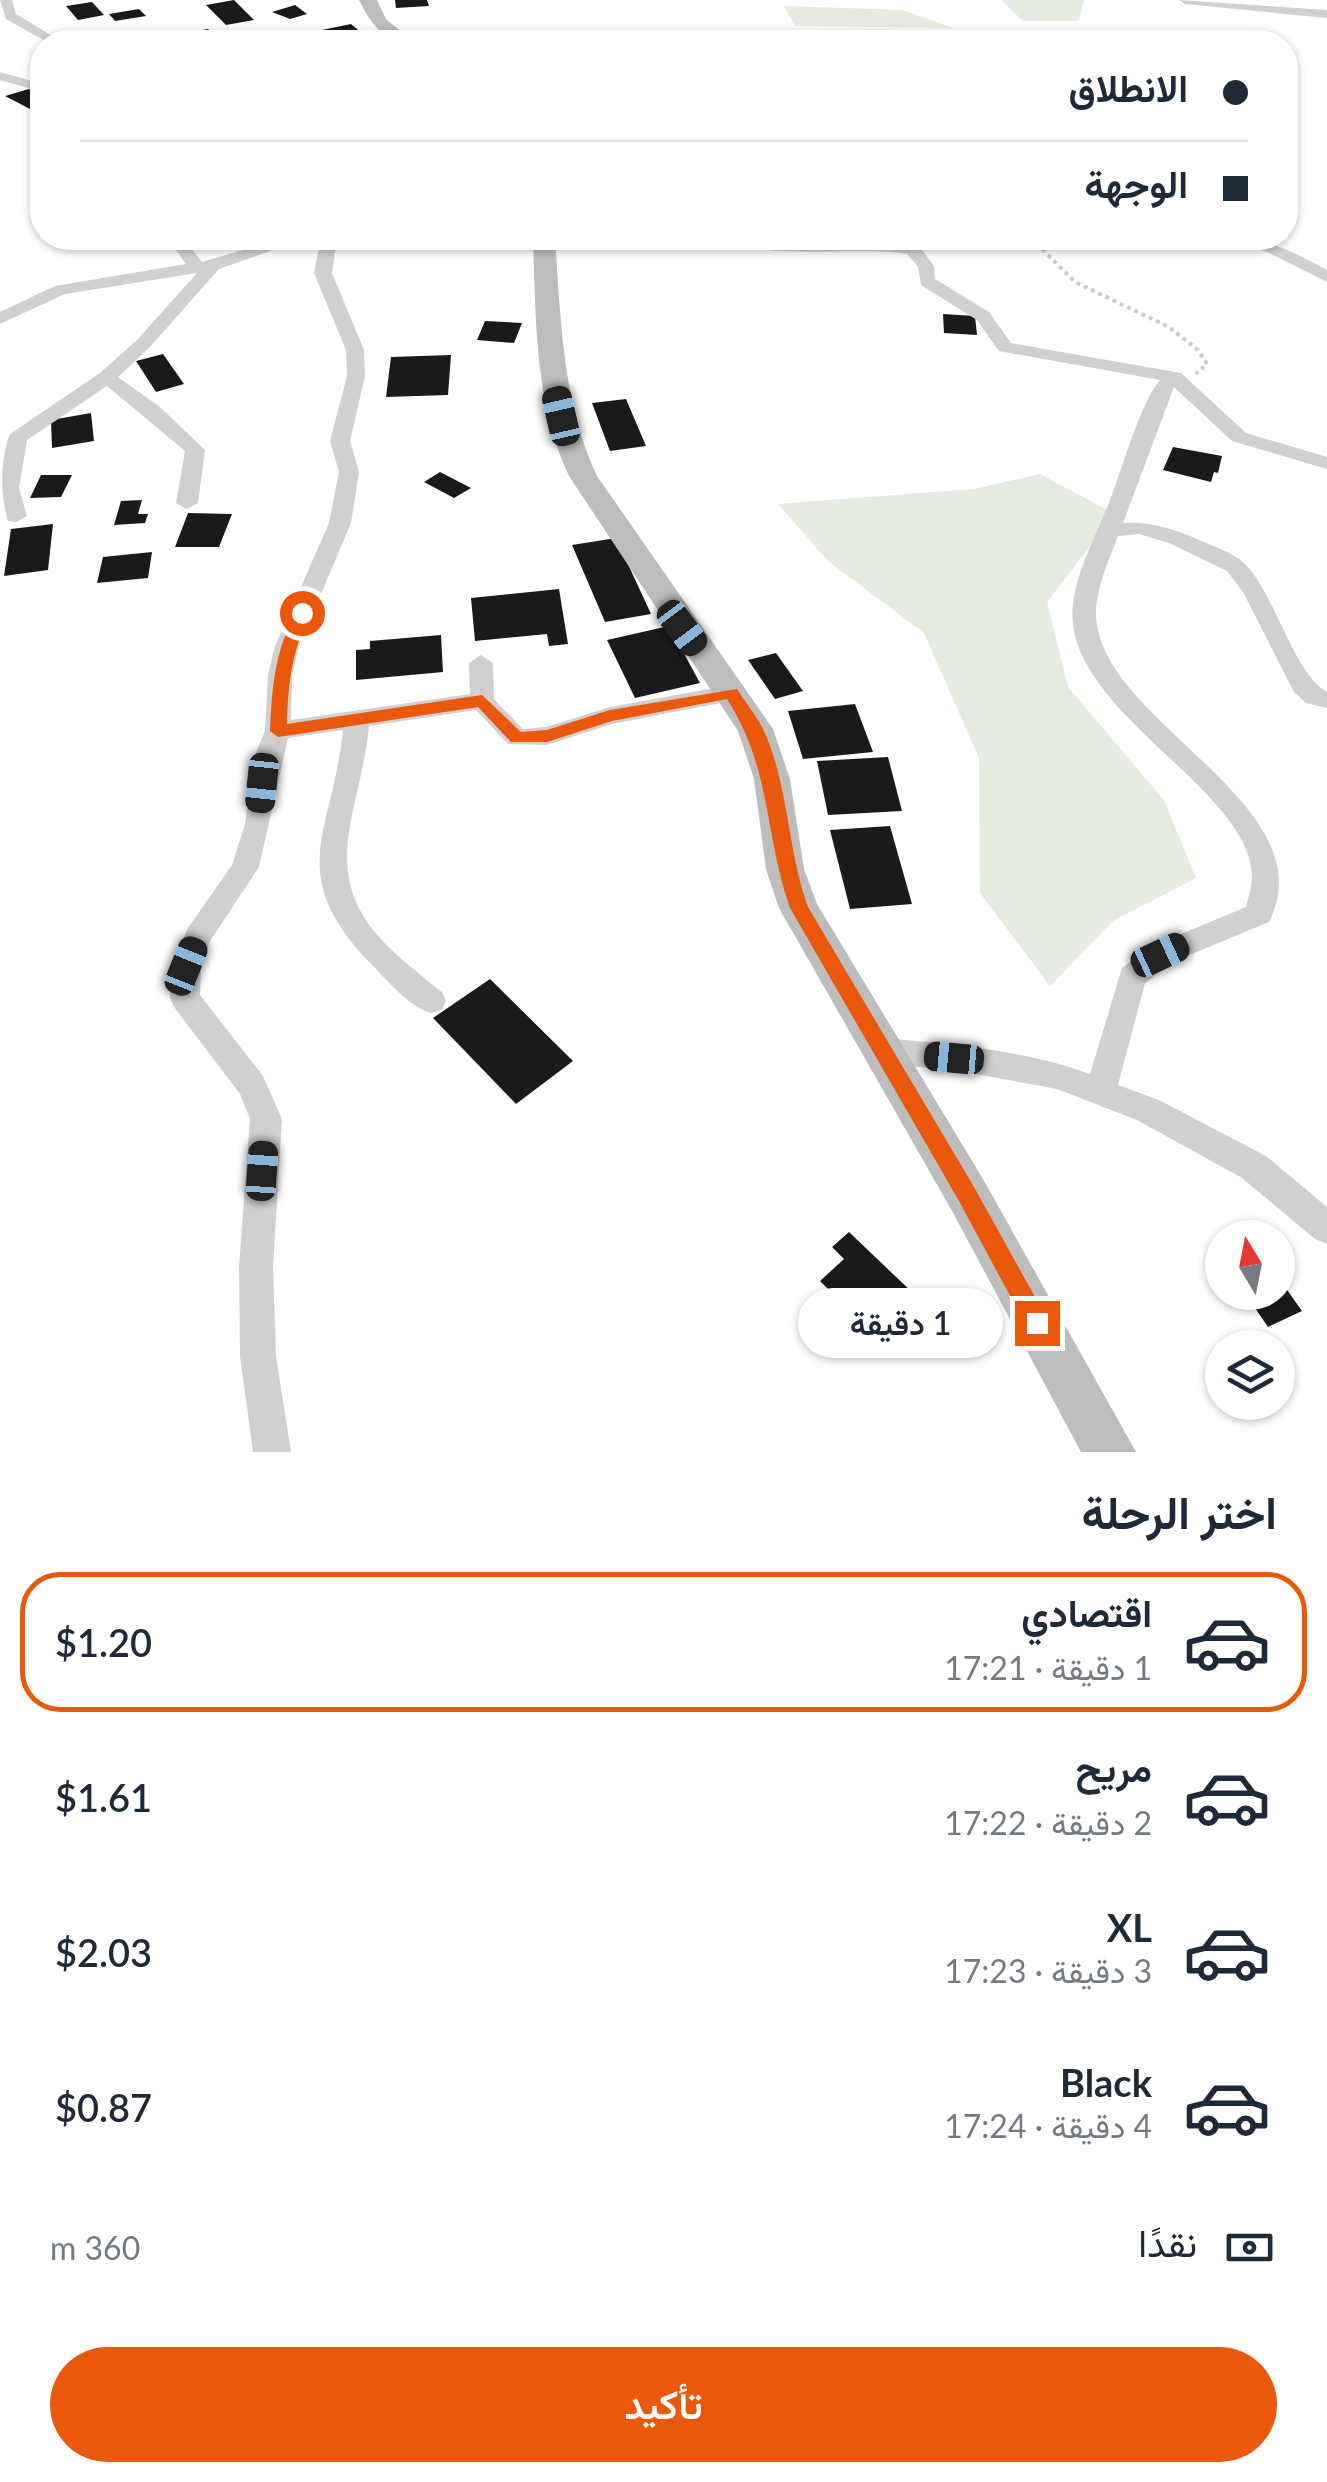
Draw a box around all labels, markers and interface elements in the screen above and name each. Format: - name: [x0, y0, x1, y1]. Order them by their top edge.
- text: الانطلاق: [1069, 64, 1188, 110]
- text: الوجهة: [1085, 160, 1188, 206]
- car: [540, 383, 582, 449]
- route start: [280, 591, 325, 636]
- car: [652, 595, 712, 661]
- car: [244, 752, 280, 814]
- car: [1126, 929, 1194, 981]
- car: [161, 933, 211, 999]
- car: [923, 1040, 985, 1076]
- car: [245, 1140, 279, 1202]
- north arrow: [1205, 1220, 1295, 1310]
- map controls: [1205, 1220, 1295, 1420]
- callout: 1 دقيقة: [797, 1288, 1002, 1358]
- route end: [1015, 1301, 1060, 1346]
- text: 1 دقيقة: [850, 1303, 951, 1342]
- button: layers: [1205, 1330, 1295, 1420]
- text: اختر الرحلة: [1082, 1485, 1277, 1539]
- text: اقتصادي: [1021, 1589, 1152, 1635]
- icon: car: [1182, 1597, 1272, 1687]
- text: $1.20: [55, 1619, 152, 1665]
- text: 1 دقيقة · 17:21: [944, 1648, 1152, 1687]
- text: مريح: [1076, 1744, 1152, 1790]
- icon: car: [1182, 1752, 1272, 1842]
- text: $1.61: [55, 1774, 152, 1820]
- text: 2 دقيقة · 17:22: [944, 1803, 1152, 1842]
- text: XL: [1107, 1904, 1152, 1950]
- icon: car: [1182, 1907, 1272, 1997]
- text: $2.03: [55, 1929, 152, 1975]
- text: 3 دقيقة · 17:23: [944, 1951, 1152, 1990]
- text: Black: [1060, 2059, 1152, 2105]
- icon: car: [1182, 2062, 1272, 2152]
- text: $0.87: [55, 2084, 152, 2130]
- text: 4 دقيقة · 17:24: [944, 2106, 1152, 2145]
- text: نقدًا: [1138, 2219, 1197, 2265]
- icon: cash: [1222, 2220, 1277, 2275]
- text: 360 m: [50, 2228, 140, 2267]
- button: تأكيد: [50, 2347, 1277, 2462]

